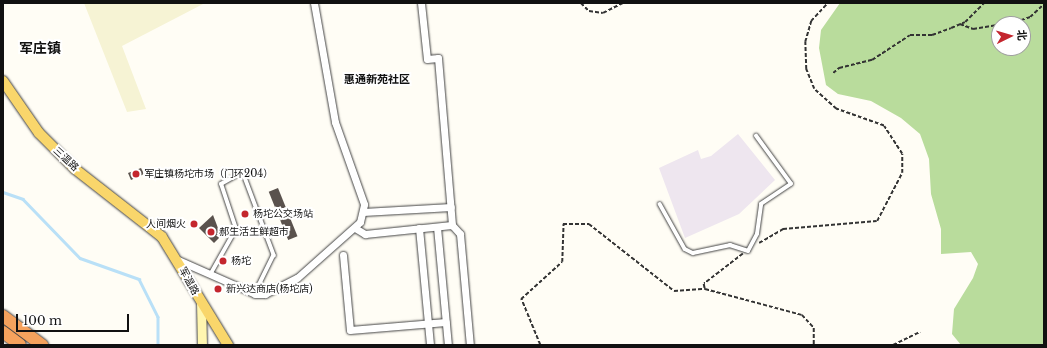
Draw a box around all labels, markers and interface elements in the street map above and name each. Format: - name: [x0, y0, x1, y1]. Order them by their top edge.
- north arrow: [991, 16, 1031, 56]
- text: 北: [1015, 29, 1029, 41]
- district label: 军庄镇: [19, 40, 61, 56]
- district label: 惠通新苑社区: [344, 72, 410, 86]
- street label: 三温路: [51, 144, 81, 174]
- place label: 军庄镇杨坨市场（门环204）: [144, 168, 273, 180]
- marker: 军庄镇杨坨市场（门环204）: [131, 169, 141, 179]
- place label: 杨坨公交场站: [253, 208, 313, 220]
- marker: 杨坨公交场站: [240, 209, 250, 219]
- place label: 人间烟火: [146, 218, 186, 230]
- marker: 人间烟火: [189, 219, 199, 229]
- place label: 郝生活生鲜超市: [219, 226, 289, 238]
- marker: 郝生活生鲜超市: [206, 227, 216, 237]
- place label: 杨坨: [231, 255, 251, 267]
- marker: 杨坨: [218, 256, 228, 266]
- street label: 军温路: [176, 265, 202, 297]
- place label: 新兴达商店(杨坨店): [226, 283, 313, 295]
- marker: 新兴达商店(杨坨店): [213, 284, 223, 294]
- scale bar: [18, 306, 131, 332]
- text: 100 m: [23, 313, 62, 328]

